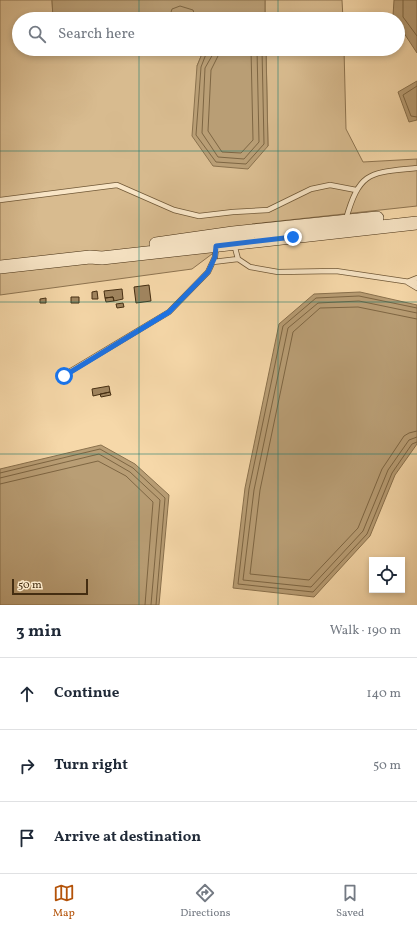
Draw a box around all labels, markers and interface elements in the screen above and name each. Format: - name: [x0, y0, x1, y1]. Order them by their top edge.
- search box: [12, 12, 405, 56]
- icon: search: [26, 23, 48, 45]
- text: Search here: [58, 24, 135, 45]
- route end: [284, 228, 302, 246]
- route start: [55, 367, 73, 385]
- map controls: [369, 557, 405, 593]
- button: locate: [369, 557, 405, 593]
- scale bar: [12, 577, 88, 596]
- text: 50 m: [18, 578, 42, 593]
- text: 3 min: [16, 620, 62, 643]
- text: Walk · 190 m: [330, 622, 401, 640]
- icon: ahead: [16, 683, 38, 705]
- text: Continue: [54, 683, 119, 704]
- text: 140 m: [367, 685, 401, 703]
- icon: right: [16, 755, 38, 777]
- text: Turn right: [54, 755, 128, 776]
- text: 50 m: [373, 757, 401, 775]
- icon: arrive: [16, 827, 38, 849]
- text: Arrive at destination: [54, 827, 201, 848]
- tab: Map: [53, 882, 75, 921]
- tab: Directions: [180, 882, 231, 921]
- tab: Saved: [336, 882, 364, 921]

